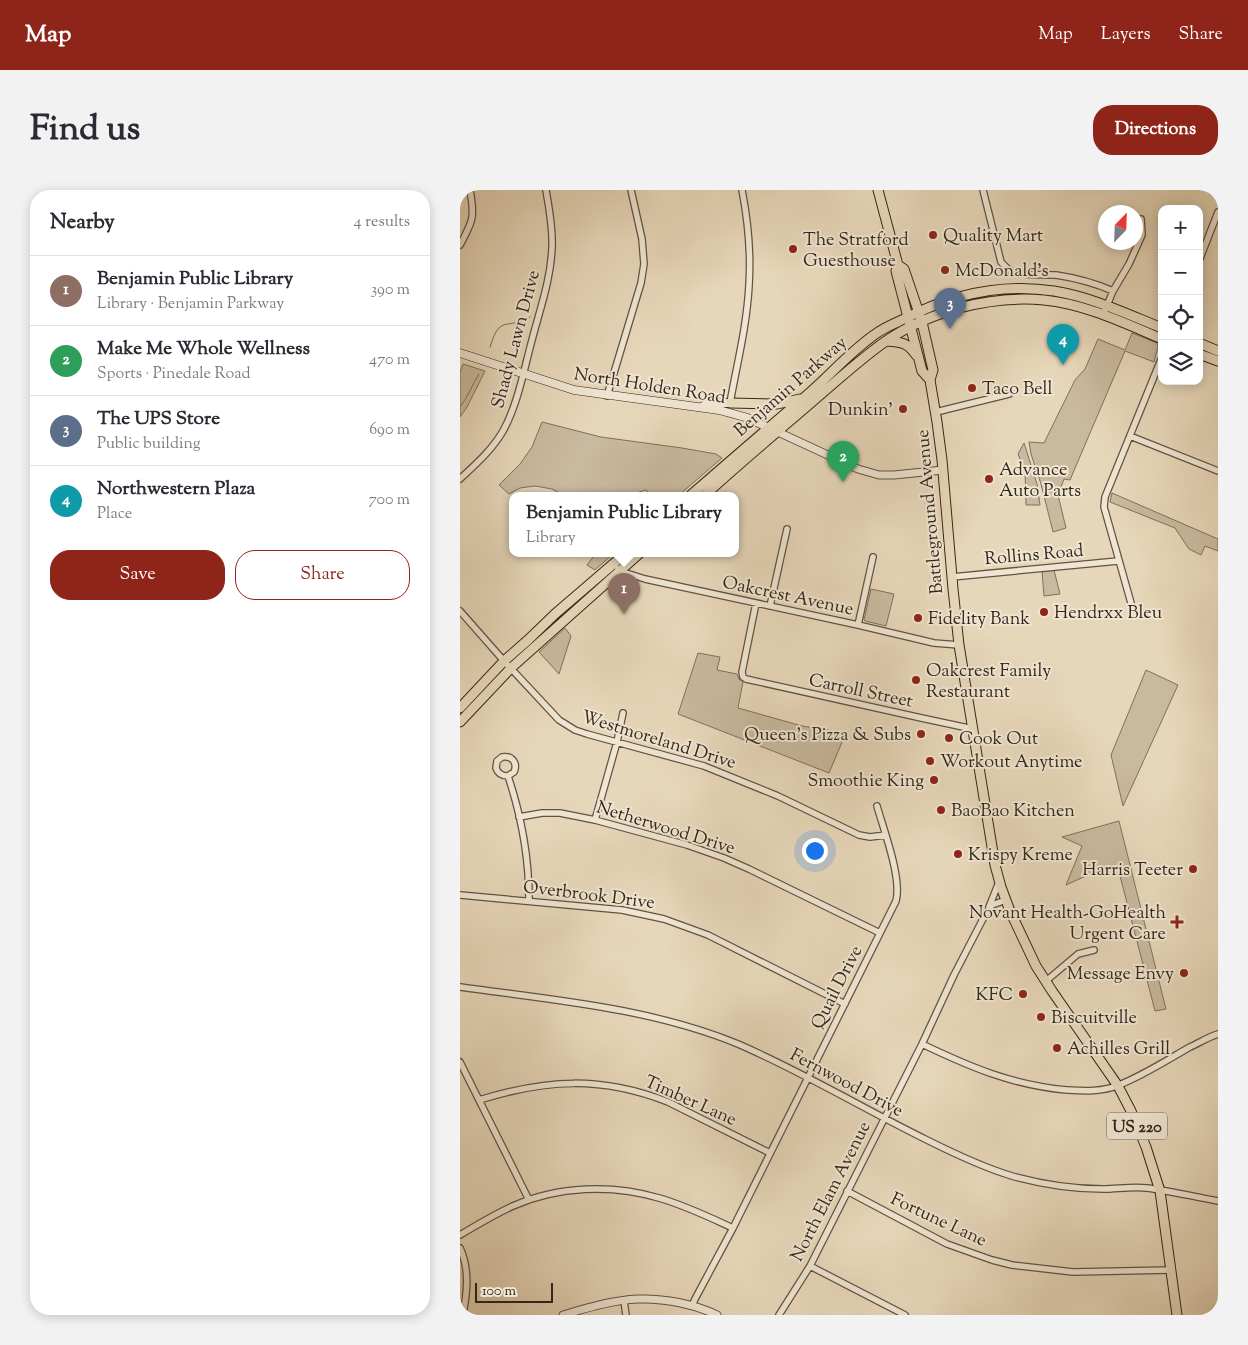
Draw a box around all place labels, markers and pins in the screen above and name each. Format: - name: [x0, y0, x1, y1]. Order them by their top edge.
- place label: Quality Mart: [943, 224, 1043, 250]
- place label: The Stratford Guesthouse: [803, 228, 909, 275]
- marker: Quality Mart: [927, 229, 939, 241]
- marker: The Stratford Guesthouse: [787, 243, 799, 255]
- place label: McDonald's: [955, 259, 1049, 285]
- marker: McDonald's: [939, 264, 951, 276]
- pin: 3: [934, 288, 966, 329]
- pin: 4: [1047, 324, 1079, 365]
- place label: Taco Bell: [982, 377, 1053, 403]
- marker: Taco Bell: [966, 382, 978, 394]
- place label: Dunkin': [828, 398, 893, 424]
- marker: Dunkin': [897, 403, 909, 415]
- pin: 2: [827, 441, 859, 482]
- place label: Advance Auto Parts: [999, 458, 1081, 505]
- marker: Advance Auto Parts: [983, 473, 995, 485]
- pin: 1: [608, 573, 640, 614]
- place label: Hendrxx Bleu: [1054, 601, 1162, 627]
- marker: Hendrxx Bleu: [1038, 606, 1050, 618]
- place label: Fidelity Bank: [928, 607, 1030, 633]
- marker: Fidelity Bank: [912, 612, 924, 624]
- place label: Oakcrest Family Restaurant: [926, 659, 1051, 706]
- marker: Oakcrest Family Restaurant: [910, 674, 922, 686]
- place label: Queen's Pizza & Subs: [744, 723, 911, 749]
- place label: Cook Out: [959, 727, 1038, 753]
- marker: Queen's Pizza & Subs: [915, 728, 927, 740]
- marker: Cook Out: [943, 732, 955, 744]
- place label: Workout Anytime: [940, 750, 1082, 776]
- marker: Workout Anytime: [924, 755, 936, 767]
- place label: Smoothie King: [808, 769, 924, 795]
- marker: Smoothie King: [928, 774, 940, 786]
- place label: BaoBao Kitchen: [951, 799, 1075, 825]
- marker: BaoBao Kitchen: [935, 804, 947, 816]
- place label: Krispy Kreme: [968, 843, 1073, 869]
- marker: Krispy Kreme: [952, 848, 964, 860]
- place label: Harris Teeter: [1082, 858, 1183, 884]
- marker: Harris Teeter: [1187, 863, 1199, 875]
- place label: Novant Health-GoHealth Urgent Care: [969, 901, 1166, 948]
- marker: Novant Health-GoHealth Urgent Care: [1170, 915, 1184, 929]
- place label: Message Envy: [1067, 962, 1174, 988]
- marker: Message Envy: [1178, 967, 1190, 979]
- place label: KFC: [975, 983, 1013, 1009]
- marker: KFC: [1017, 988, 1029, 1000]
- place label: Biscuitville: [1051, 1006, 1137, 1032]
- marker: Biscuitville: [1035, 1011, 1047, 1023]
- place label: Achilles Grill: [1067, 1037, 1170, 1063]
- marker: Achilles Grill: [1051, 1042, 1063, 1054]

